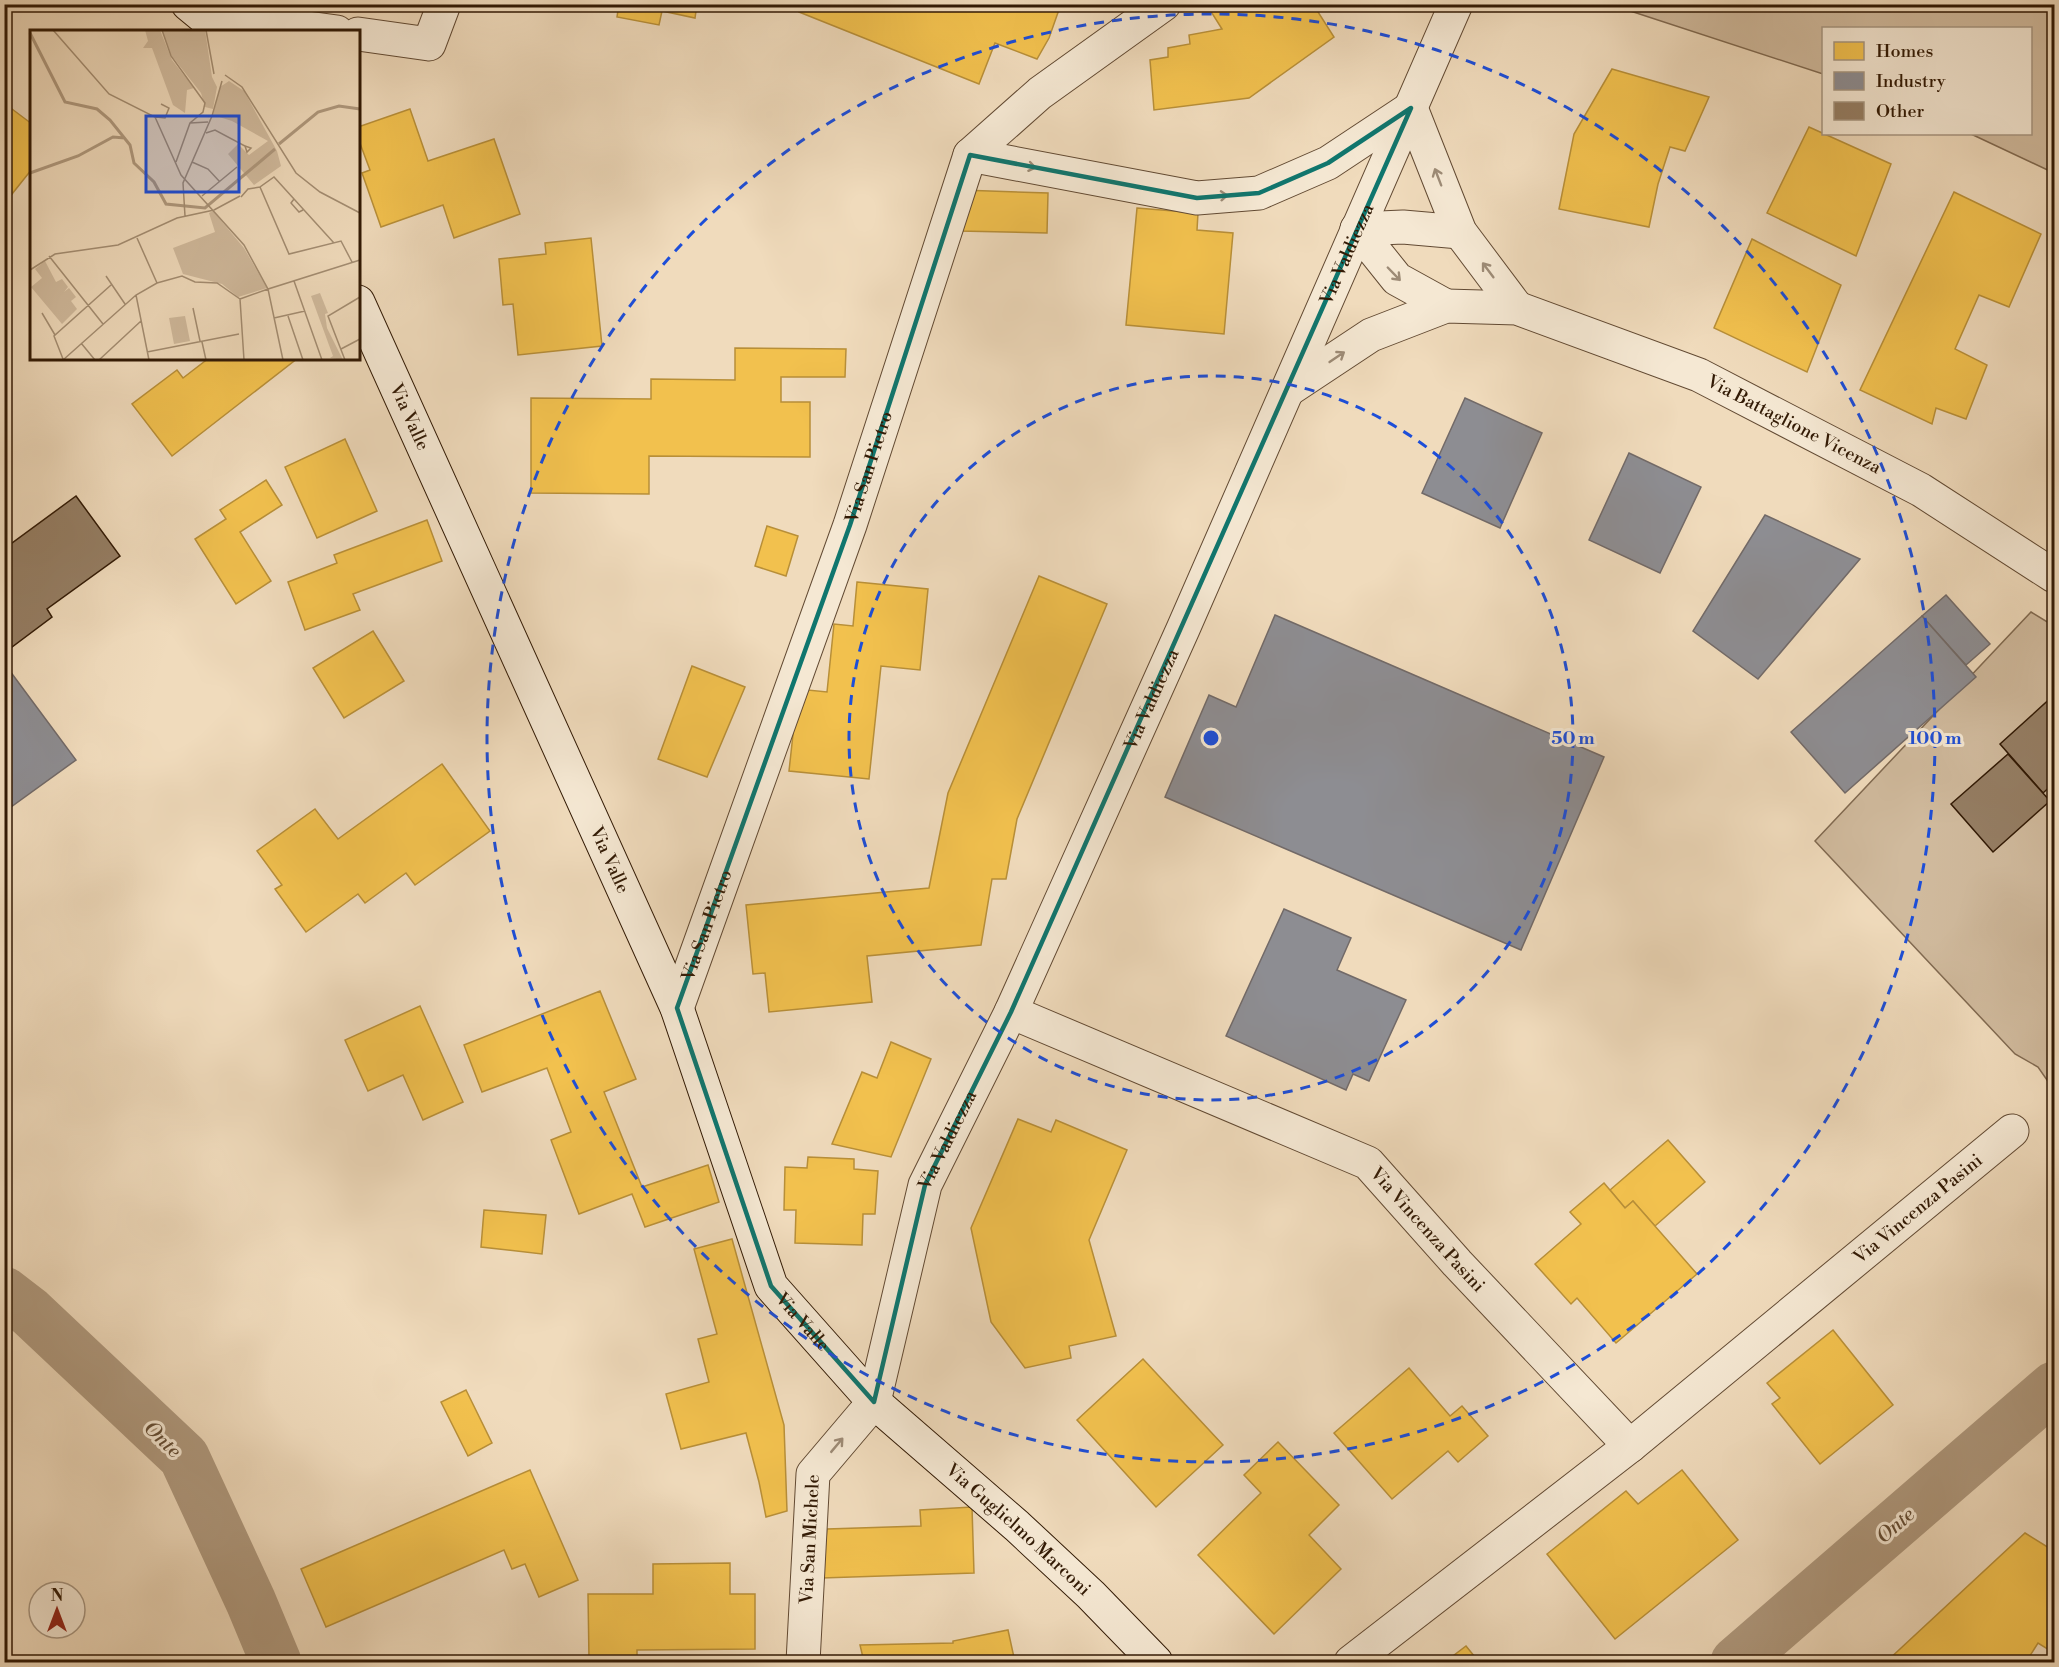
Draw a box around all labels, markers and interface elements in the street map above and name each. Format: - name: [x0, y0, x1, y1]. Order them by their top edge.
- legend: [1822, 27, 2032, 135]
- inset map: [30, 30, 360, 360]
- text: Homes: [1876, 40, 1933, 63]
- text: Industry: [1876, 70, 1946, 93]
- text: Other: [1876, 100, 1924, 123]
- one-way arrow: [1017, 161, 1037, 172]
- one-way arrow: [1432, 169, 1443, 187]
- one-way arrow: [1209, 191, 1229, 202]
- street label: Via Valdiezza: [1315, 199, 1380, 309]
- one-way arrow: [1482, 263, 1494, 279]
- one-way arrow: [1387, 267, 1401, 282]
- one-way arrow: [1328, 351, 1345, 363]
- street label: Via Battaglione Vicenza: [1702, 370, 1886, 480]
- street label: Via Valle: [384, 379, 434, 454]
- street label: Via San Pietro: [840, 408, 898, 527]
- street label: Via Valdiezza: [1119, 645, 1185, 754]
- text: 50 m: [1551, 727, 1595, 750]
- text: 100 m: [1908, 727, 1962, 750]
- centre of rings: [1201, 728, 1221, 748]
- street label: Via Valle: [584, 822, 635, 897]
- street label: Via San Pietro: [676, 867, 738, 985]
- street label: Via Valdiezza: [913, 1086, 982, 1195]
- street label: Via Vincenza Pasini: [1848, 1149, 1988, 1270]
- street label: Via Vincenza Pasini: [1364, 1162, 1490, 1297]
- street label: Via Valle: [770, 1287, 834, 1356]
- water label: Onte: [138, 1416, 186, 1464]
- one-way arrow: [831, 1437, 844, 1453]
- street label: Via Guglielmo Marconi: [940, 1458, 1096, 1601]
- street label: Via San Michele: [795, 1474, 825, 1606]
- water label: Onte: [1872, 1502, 1921, 1549]
- north arrow: [27, 1580, 87, 1640]
- text: N: [51, 1586, 64, 1606]

